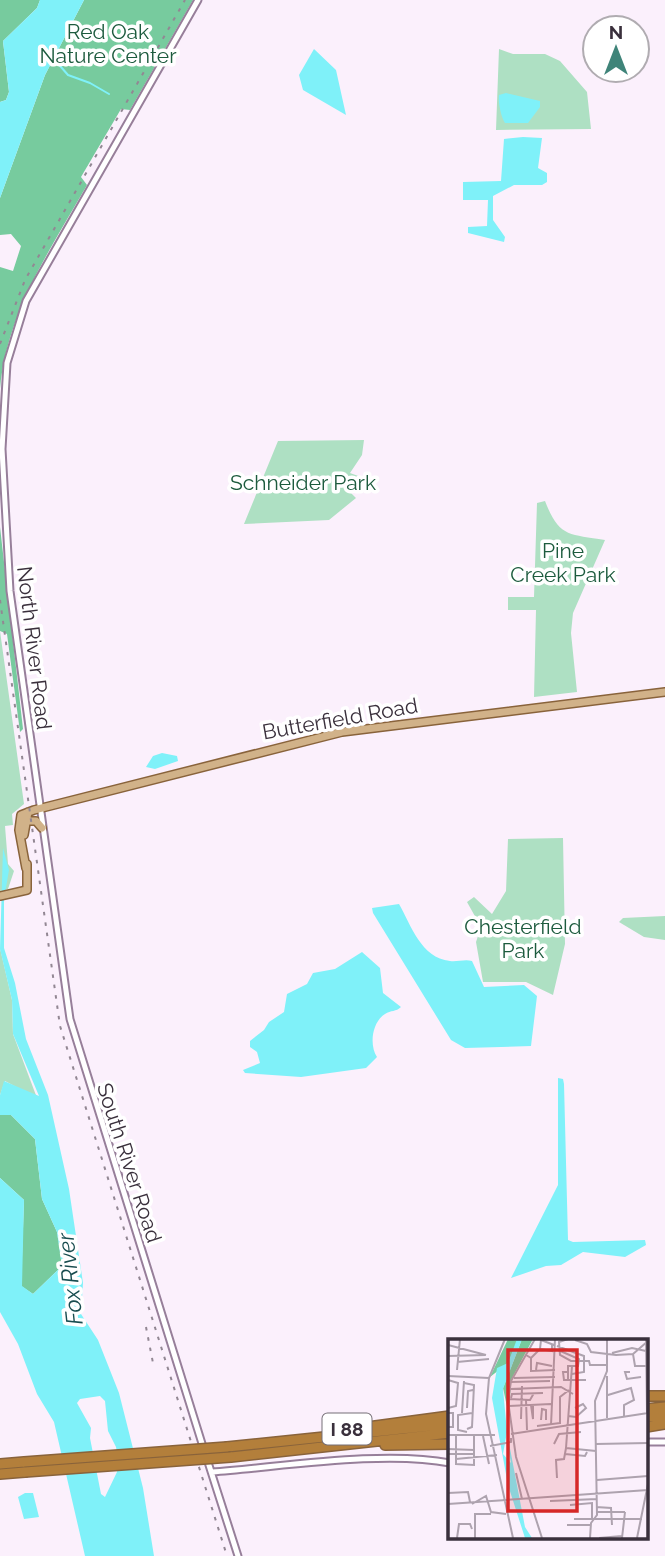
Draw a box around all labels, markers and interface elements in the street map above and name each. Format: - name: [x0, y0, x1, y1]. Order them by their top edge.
- north arrow: [581, 14, 651, 84]
- park label: Red Oak Nature Center: [39, 19, 177, 68]
- text: N: [609, 21, 623, 43]
- park label: Schneider Park: [230, 470, 376, 495]
- park label: Pine Creek Park: [510, 538, 616, 587]
- street label: North River Road: [12, 565, 57, 731]
- street label: Butterfield Road: [260, 693, 420, 744]
- park label: Chesterfield Park: [464, 914, 582, 963]
- street label: South River Road: [92, 1080, 167, 1246]
- water label: Fox River: [51, 1231, 88, 1326]
- inset map: [448, 1339, 648, 1538]
- road number: I 88: [322, 1414, 372, 1444]

